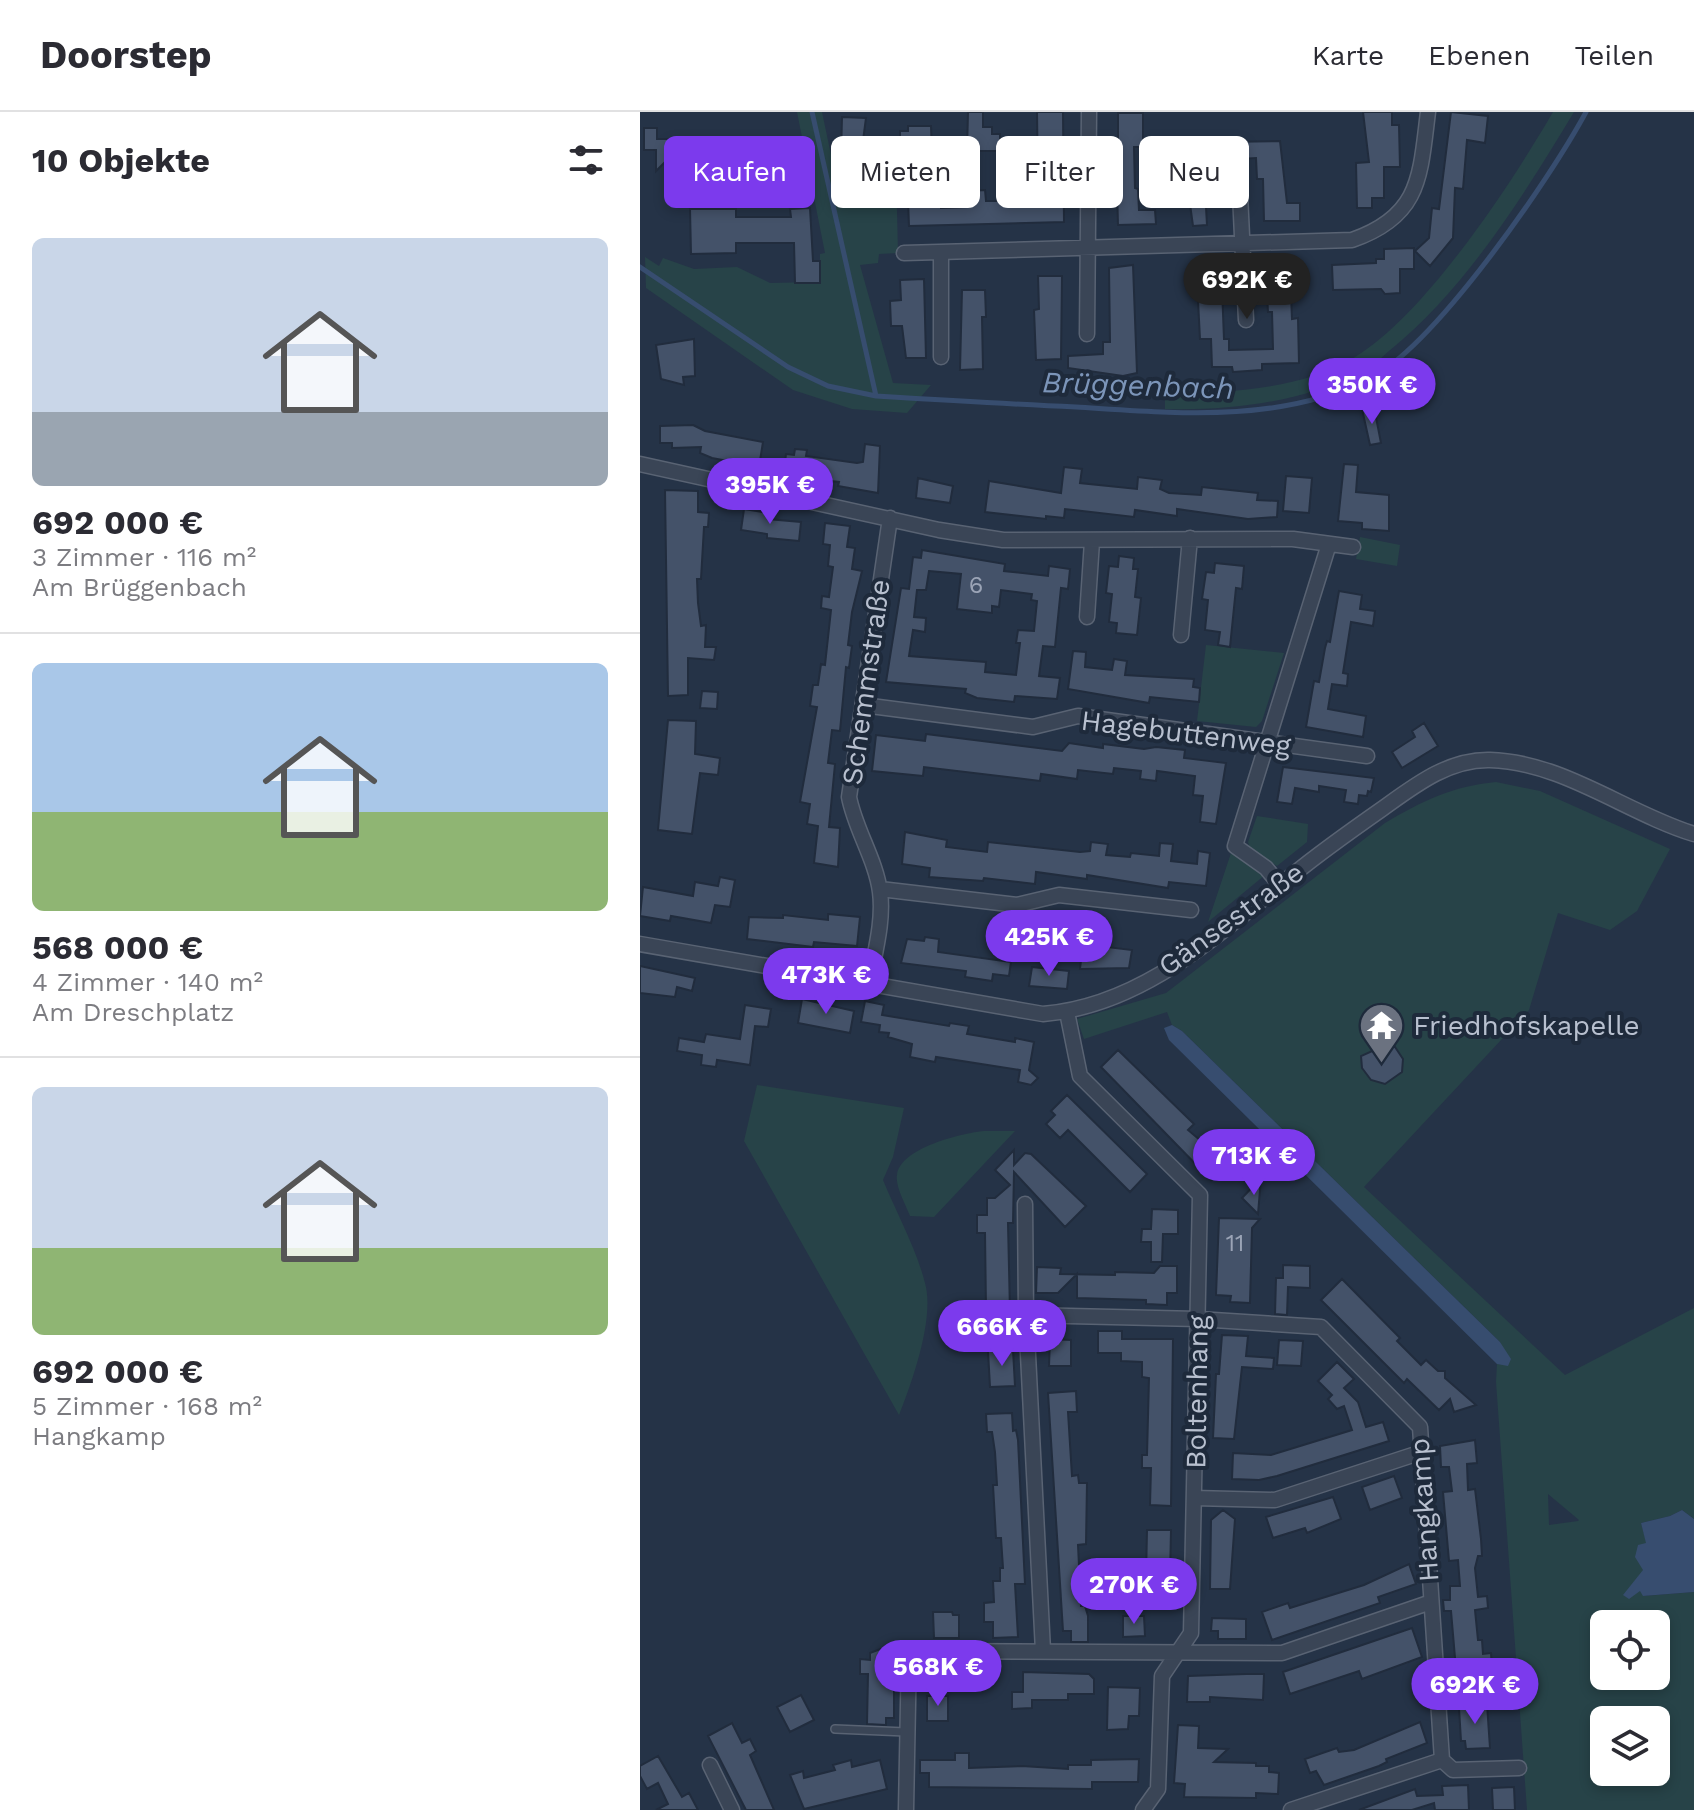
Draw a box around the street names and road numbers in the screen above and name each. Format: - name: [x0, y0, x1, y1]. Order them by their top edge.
- street label: Schemmstraße: [835, 577, 897, 787]
- street label: Hagebuttenweg: [1079, 704, 1293, 762]
- street label: Gänsestraße: [1152, 855, 1310, 983]
- street label: Boltenhang: [1179, 1315, 1215, 1469]
- street label: Hangkamp: [1403, 1437, 1445, 1583]

